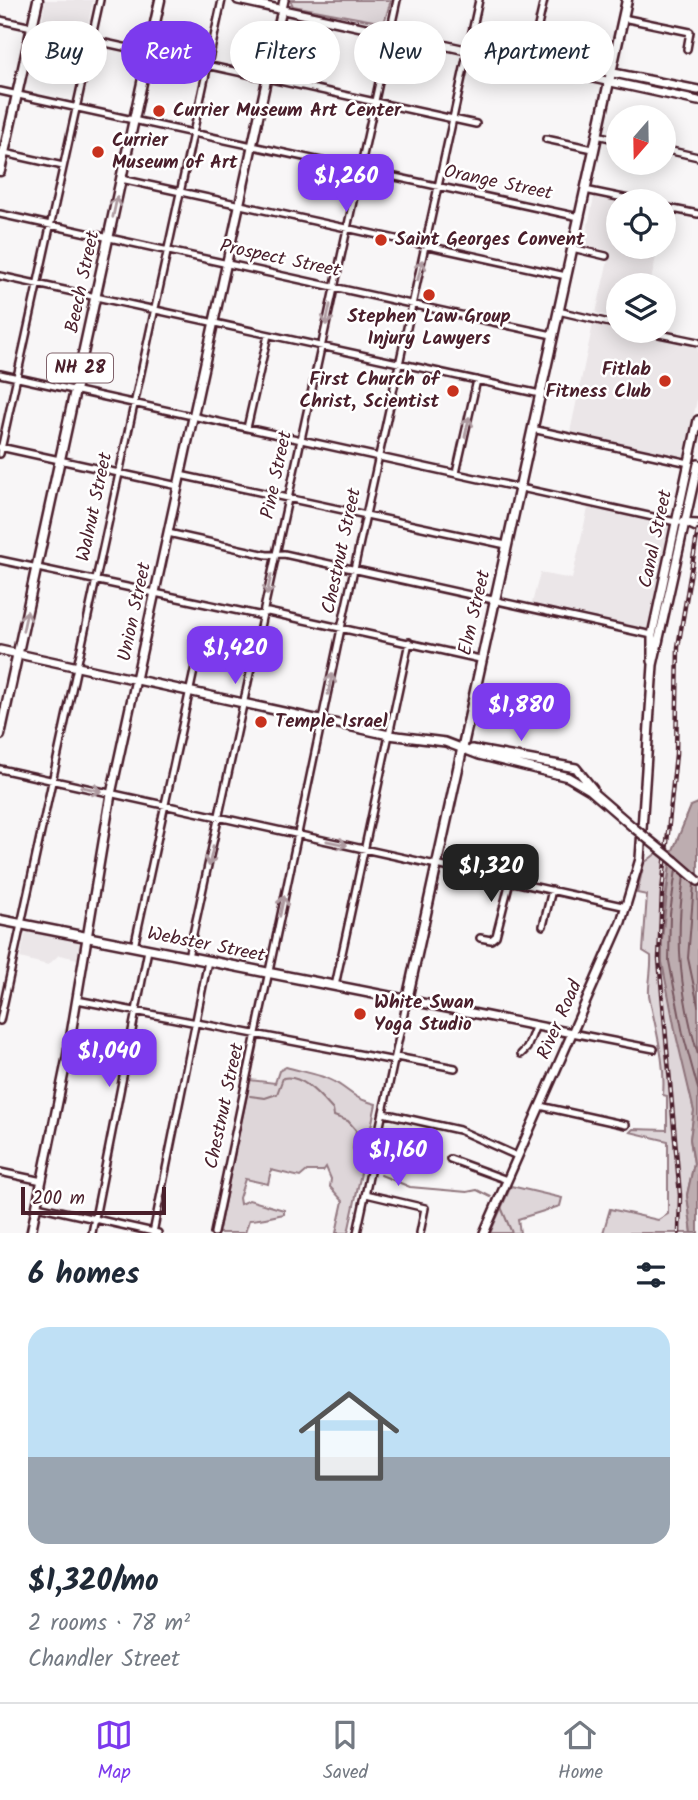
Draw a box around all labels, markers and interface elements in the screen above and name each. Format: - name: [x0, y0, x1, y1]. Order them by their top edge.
- chip: Buy: [21, 21, 107, 84]
- chip: Rent: [121, 21, 216, 84]
- chip: Filters: [230, 21, 340, 84]
- chip: New: [354, 21, 446, 84]
- chip: Apartment: [460, 21, 614, 84]
- place label: Currier Museum Art Center: [173, 96, 402, 126]
- marker: Currier Museum Art Center: [151, 103, 167, 119]
- north arrow: [606, 105, 676, 175]
- map controls: [606, 105, 676, 343]
- place label: Currier Museum of Art: [112, 126, 238, 178]
- marker: Currier Museum of Art: [90, 144, 106, 160]
- pin: $1,260: [289, 154, 403, 214]
- street label: Orange Street: [441, 157, 556, 209]
- text: $1,260: [314, 159, 378, 195]
- button: locate: [606, 189, 676, 259]
- one-way arrow: [109, 196, 123, 219]
- place label: Saint Georges Convent: [395, 225, 585, 255]
- street label: Beech Street: [58, 228, 109, 336]
- street label: Prospect Street: [217, 232, 344, 287]
- marker: Saint Georges Convent: [373, 232, 389, 248]
- one-way arrow: [414, 259, 428, 282]
- button: layers: [606, 273, 676, 343]
- marker: Stephen Law Group Injury Lawyers: [421, 287, 437, 303]
- place label: Stephen Law Group Injury Lawyers: [347, 302, 511, 354]
- one-way arrow: [321, 303, 335, 326]
- road number: NH 28: [47, 354, 113, 382]
- place label: Fitlab Fitness Club: [546, 355, 651, 407]
- place label: First Church of Christ, Scientist: [300, 365, 441, 417]
- marker: Fitlab Fitness Club: [657, 373, 673, 389]
- marker: First Church of Christ, Scientist: [445, 383, 461, 399]
- one-way arrow: [460, 416, 474, 439]
- street label: Pine Street: [253, 428, 301, 522]
- street label: Walnut Street: [69, 449, 121, 564]
- street label: Chestnut Street: [314, 485, 370, 617]
- street label: Canal Street: [631, 486, 681, 591]
- street label: Union Street: [110, 559, 160, 664]
- street label: Elm Street: [451, 567, 500, 659]
- one-way arrow: [262, 573, 276, 596]
- one-way arrow: [19, 610, 32, 633]
- pin: $1,420: [178, 626, 292, 686]
- text: $1,420: [203, 631, 267, 667]
- one-way arrow: [324, 673, 337, 696]
- pin: $1,880: [464, 684, 578, 743]
- text: $1,880: [488, 688, 554, 724]
- place label: Temple Israel: [275, 707, 389, 737]
- marker: Temple Israel: [253, 714, 269, 730]
- one-way arrow: [79, 783, 102, 796]
- one-way arrow: [325, 837, 348, 851]
- one-way arrow: [203, 844, 217, 867]
- pin: $1,320: [434, 844, 548, 904]
- text: $1,320: [459, 849, 523, 885]
- one-way arrow: [275, 895, 289, 918]
- street label: Webster Street: [144, 919, 268, 971]
- street label: River Road: [529, 975, 591, 1065]
- place label: White Swan Yoga Studio: [374, 988, 474, 1040]
- marker: White Swan Yoga Studio: [352, 1006, 368, 1022]
- pin: $1,040: [52, 1030, 166, 1089]
- text: $1,040: [78, 1034, 140, 1070]
- street label: Chestnut Street: [197, 1040, 253, 1172]
- pin: $1,160: [341, 1128, 455, 1188]
- text: $1,160: [369, 1133, 427, 1169]
- scale bar: [21, 1184, 166, 1216]
- text: 200 m: [32, 1184, 85, 1214]
- text: 6 homes: [28, 1251, 140, 1299]
- icon: filters: [632, 1256, 670, 1294]
- icon: home: [286, 1373, 412, 1499]
- text: $1,320/mo: [28, 1558, 159, 1606]
- text: 2 rooms · 78 m²: [28, 1606, 190, 1642]
- text: Chandler Street: [28, 1642, 180, 1678]
- tab: Map: [95, 1716, 133, 1788]
- tab: Saved: [323, 1716, 368, 1788]
- tab: Home: [558, 1716, 603, 1788]

